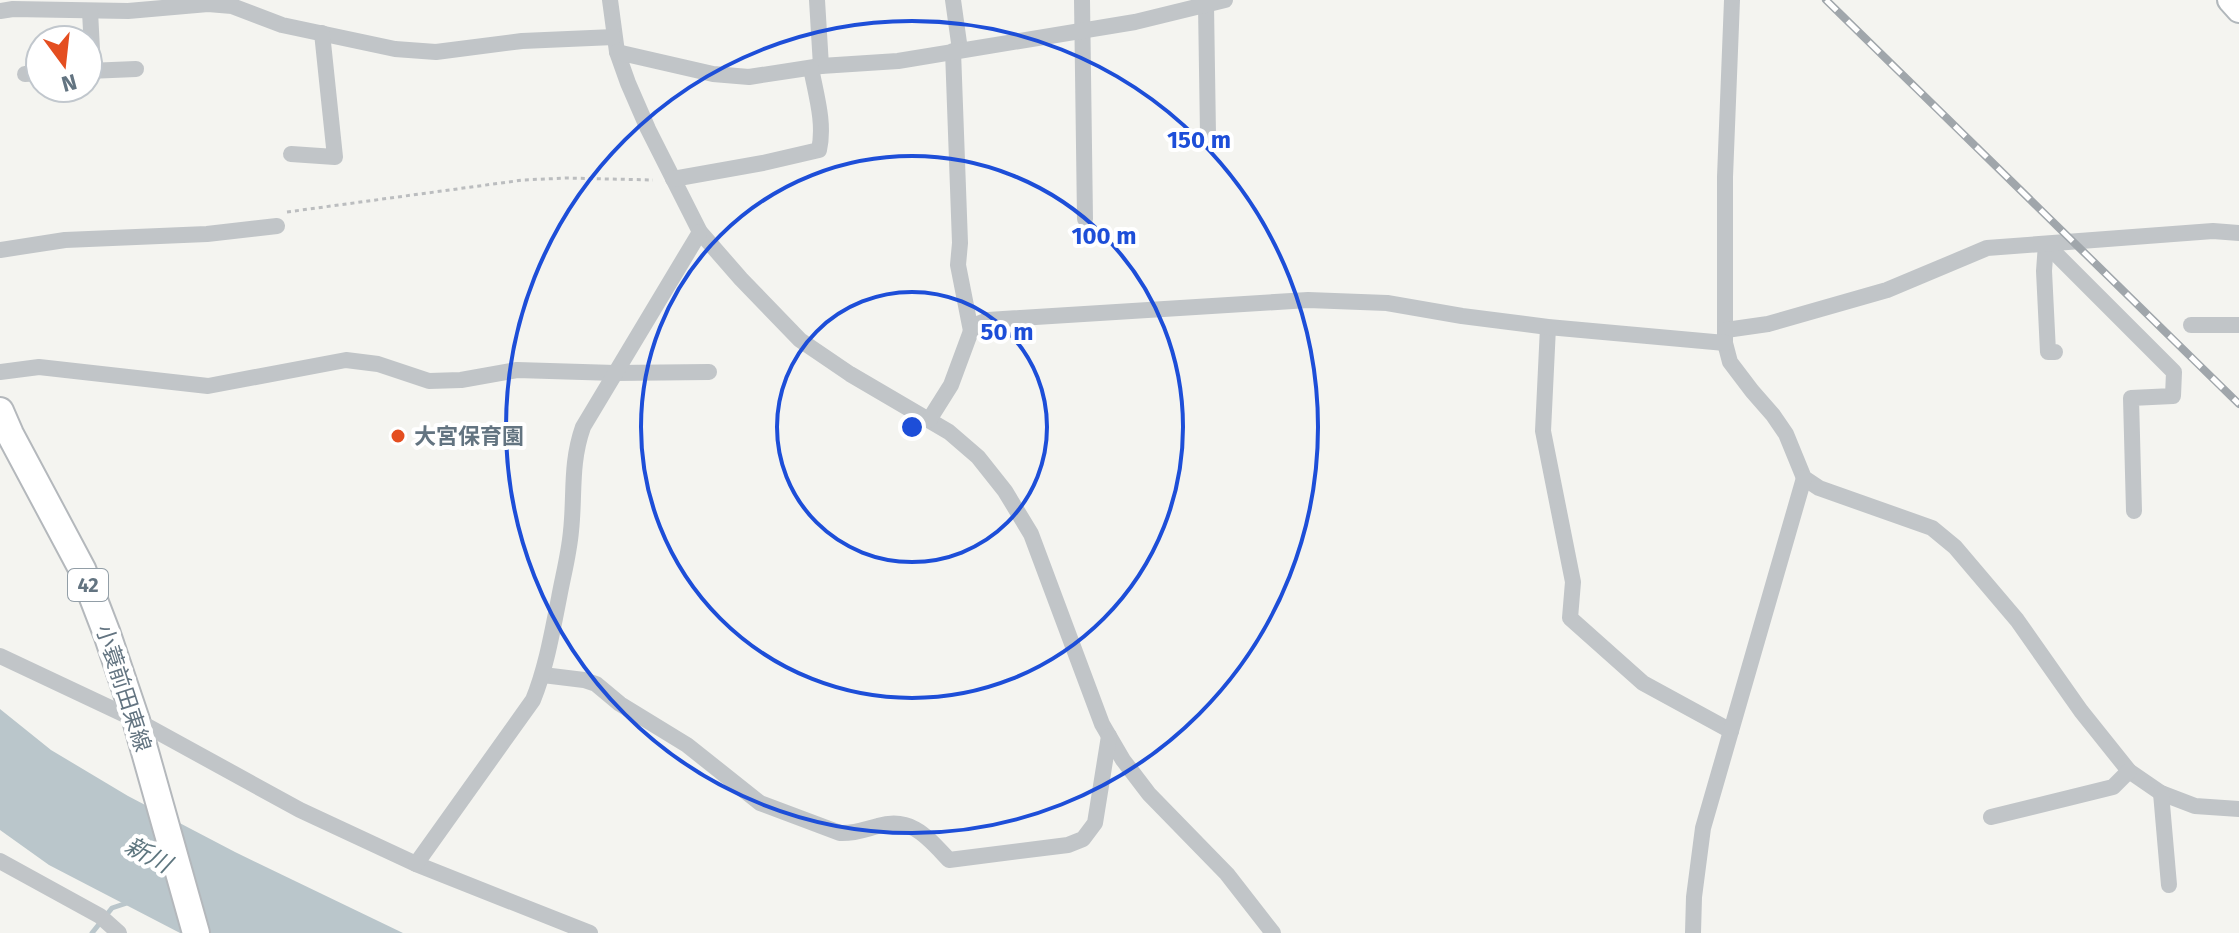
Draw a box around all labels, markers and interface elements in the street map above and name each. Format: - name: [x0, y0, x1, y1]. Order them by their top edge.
- north arrow: [24, 24, 104, 104]
- text: N: [59, 68, 80, 98]
- text: 150 m: [1167, 126, 1231, 154]
- text: 100 m: [1071, 222, 1137, 250]
- text: 50 m: [981, 318, 1033, 346]
- centre of rings: [898, 413, 926, 441]
- place label: 大宮保育園: [414, 423, 524, 450]
- marker: 大宮保育園: [389, 427, 407, 445]
- road number: 42: [68, 569, 108, 601]
- street label: 小蓑前田東線: [90, 621, 157, 755]
- water label: 新川: [120, 831, 178, 880]

